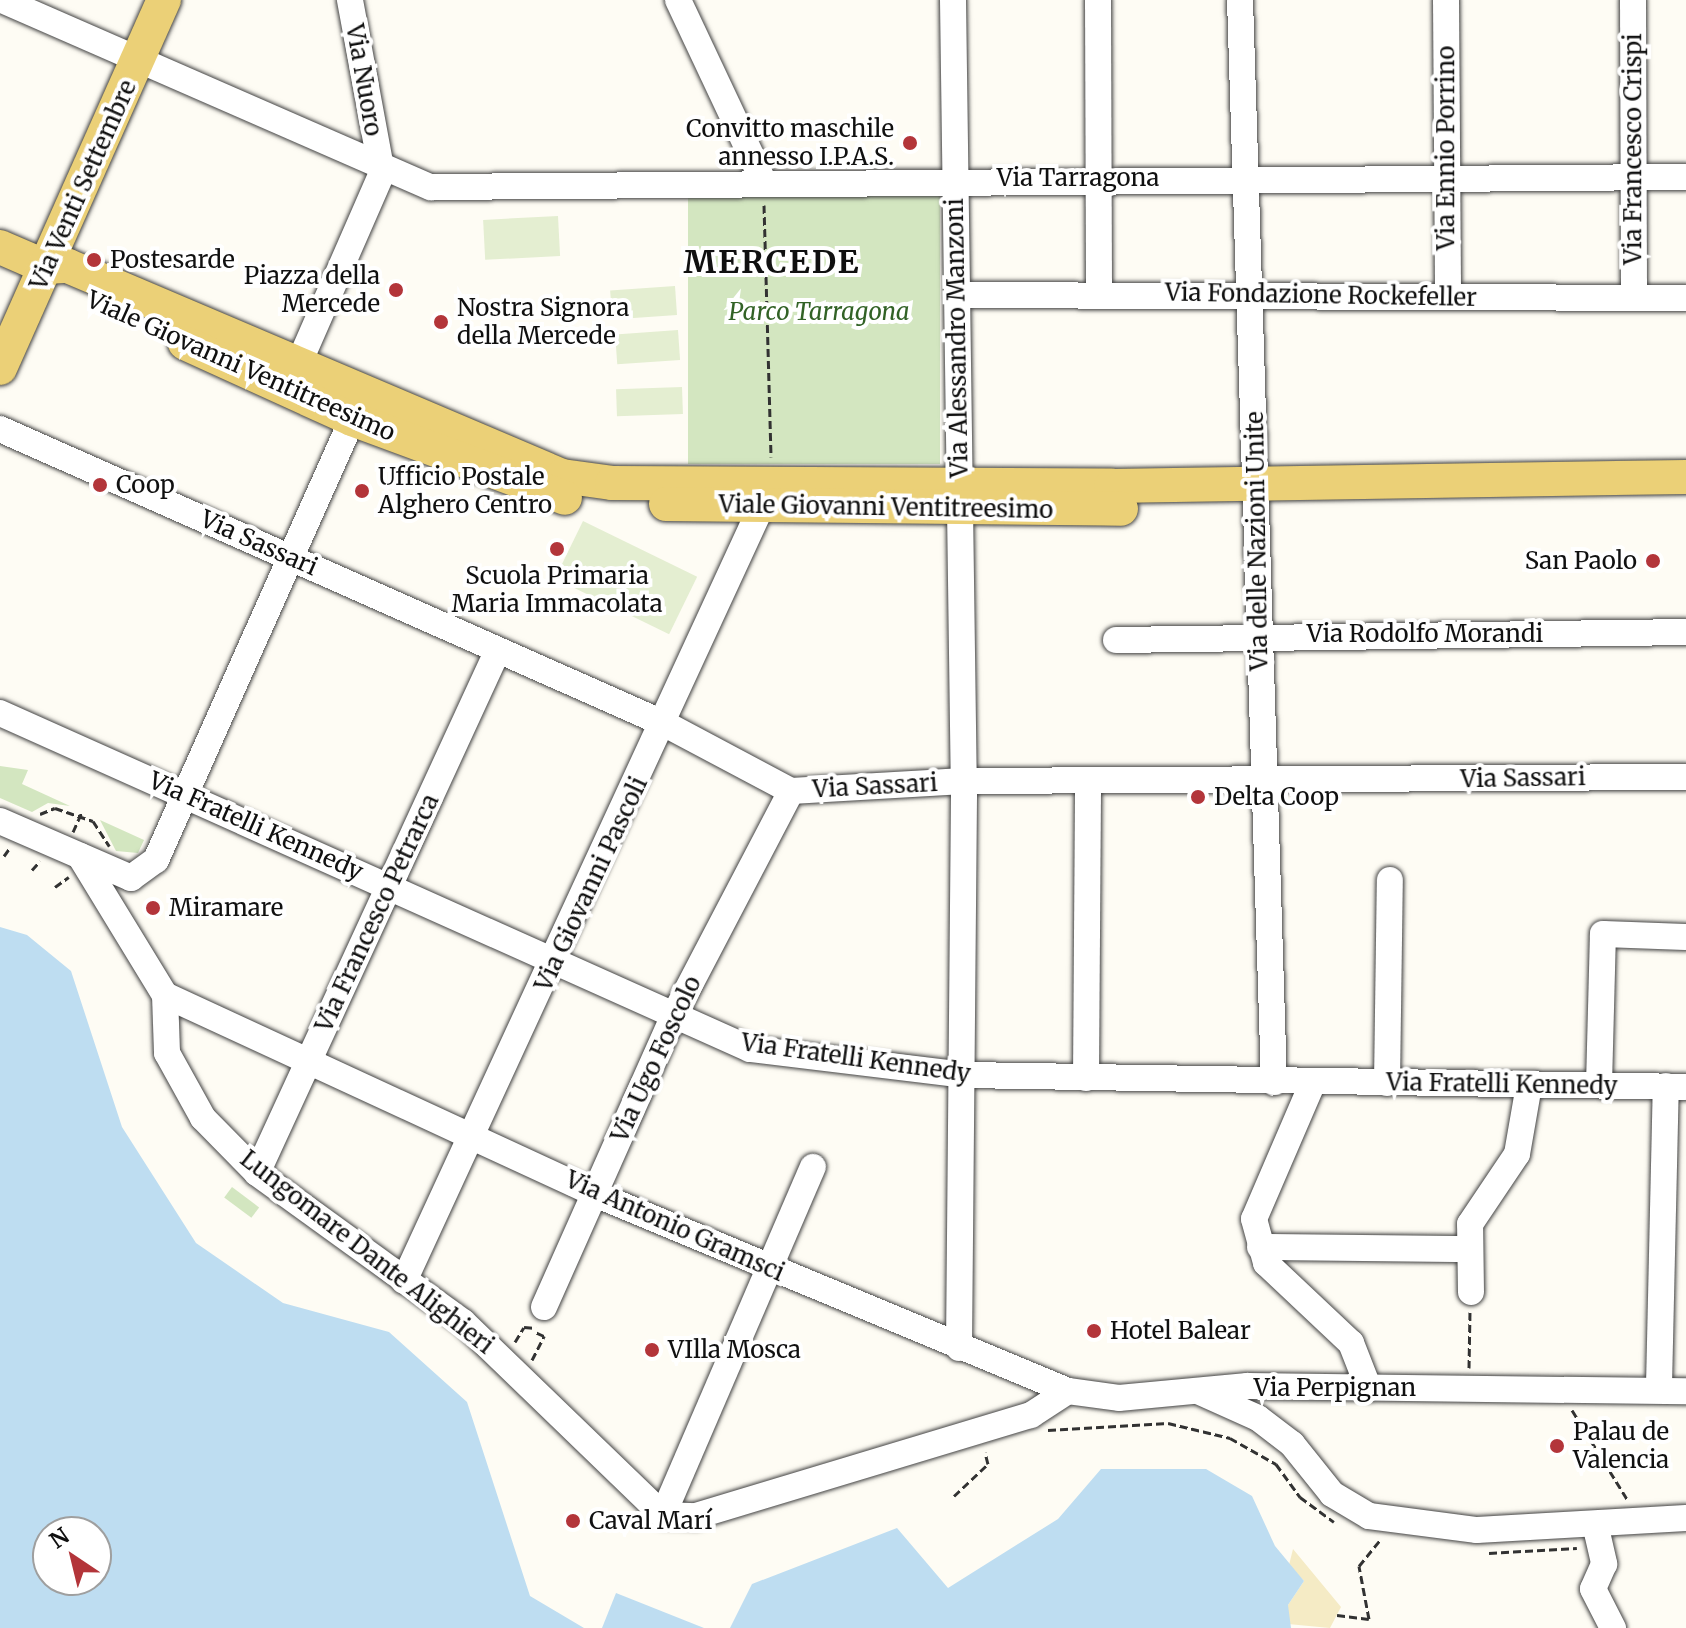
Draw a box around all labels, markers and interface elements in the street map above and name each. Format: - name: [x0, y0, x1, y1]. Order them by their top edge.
- street label: Via Nuoro: [340, 22, 388, 138]
- street label: Via Francesco Crispi: [1619, 33, 1647, 265]
- street label: Via Ennio Porrino: [1432, 46, 1460, 250]
- street label: Via Venti Settembre: [24, 76, 142, 294]
- place label: Convitto maschile annesso I.P.A.S.: [686, 115, 894, 171]
- marker: Convitto maschile annesso I.P.A.S.: [901, 134, 919, 152]
- street label: Via Tarragona: [997, 164, 1159, 192]
- street label: Via Alessandro Manzoni: [940, 198, 974, 478]
- district label: MERCEDE: [684, 243, 860, 281]
- place label: Postesarde: [110, 246, 235, 274]
- marker: Postesarde: [85, 251, 103, 269]
- place label: Piazza della Mercede: [244, 262, 380, 318]
- street label: Via Fondazione Rockefeller: [1165, 278, 1477, 312]
- marker: Piazza della Mercede: [387, 281, 405, 299]
- street label: Viale Giovanni Ventitreesimo: [82, 285, 400, 447]
- place label: Nostra Signora della Mercede: [457, 294, 629, 350]
- park label: Parco Tarragona: [728, 298, 910, 326]
- marker: Nostra Signora della Mercede: [432, 313, 450, 331]
- street label: Via delle Nazioni Unite: [1240, 411, 1274, 671]
- place label: Ufficio Postale Alghero Centro: [378, 463, 552, 519]
- place label: Coop: [116, 471, 175, 499]
- marker: Coop: [91, 476, 109, 494]
- marker: Ufficio Postale Alghero Centro: [353, 482, 371, 500]
- street label: Viale Giovanni Ventitreesimo: [718, 490, 1054, 524]
- street label: Via Sassari: [196, 504, 322, 582]
- marker: Scuola Primaria Maria Immacolata: [548, 540, 566, 558]
- place label: San Paolo: [1525, 547, 1637, 575]
- marker: San Paolo: [1644, 552, 1662, 570]
- place label: Scuola Primaria Maria Immacolata: [451, 562, 663, 618]
- street label: Via Rodolfo Morandi: [1307, 620, 1543, 648]
- street label: Via Sassari: [1460, 763, 1586, 793]
- street label: Via Fratelli Kennedy: [144, 766, 368, 886]
- street label: Via Sassari: [812, 768, 938, 804]
- street label: Via Giovanni Pascoli: [529, 772, 653, 996]
- place label: Delta Coop: [1214, 783, 1339, 811]
- marker: Delta Coop: [1189, 788, 1207, 806]
- street label: Via Francesco Petrarca: [309, 790, 445, 1036]
- place label: Miramare: [169, 894, 283, 922]
- marker: Miramare: [144, 899, 162, 917]
- street label: Via Ugo Foscolo: [605, 971, 707, 1147]
- street label: Via Fratelli Kennedy: [739, 1028, 973, 1088]
- street label: Via Fratelli Kennedy: [1386, 1068, 1618, 1100]
- street label: Lungomare Dante Alighieri: [235, 1144, 499, 1360]
- street label: Via Antonio Gramsci: [561, 1165, 789, 1287]
- place label: Hotel Balear: [1110, 1317, 1251, 1345]
- marker: Hotel Balear: [1085, 1322, 1103, 1340]
- place label: VIlla Mosca: [668, 1336, 801, 1364]
- marker: VIlla Mosca: [643, 1341, 661, 1359]
- street label: Via Perpignan: [1254, 1374, 1416, 1402]
- place label: Palau de Valencia: [1573, 1418, 1669, 1474]
- marker: Palau de Valencia: [1548, 1437, 1566, 1455]
- place label: Caval Marí: [589, 1507, 712, 1535]
- marker: Caval Marí: [564, 1512, 582, 1530]
- north arrow: [32, 1516, 112, 1596]
- text: N: [44, 1522, 75, 1554]

